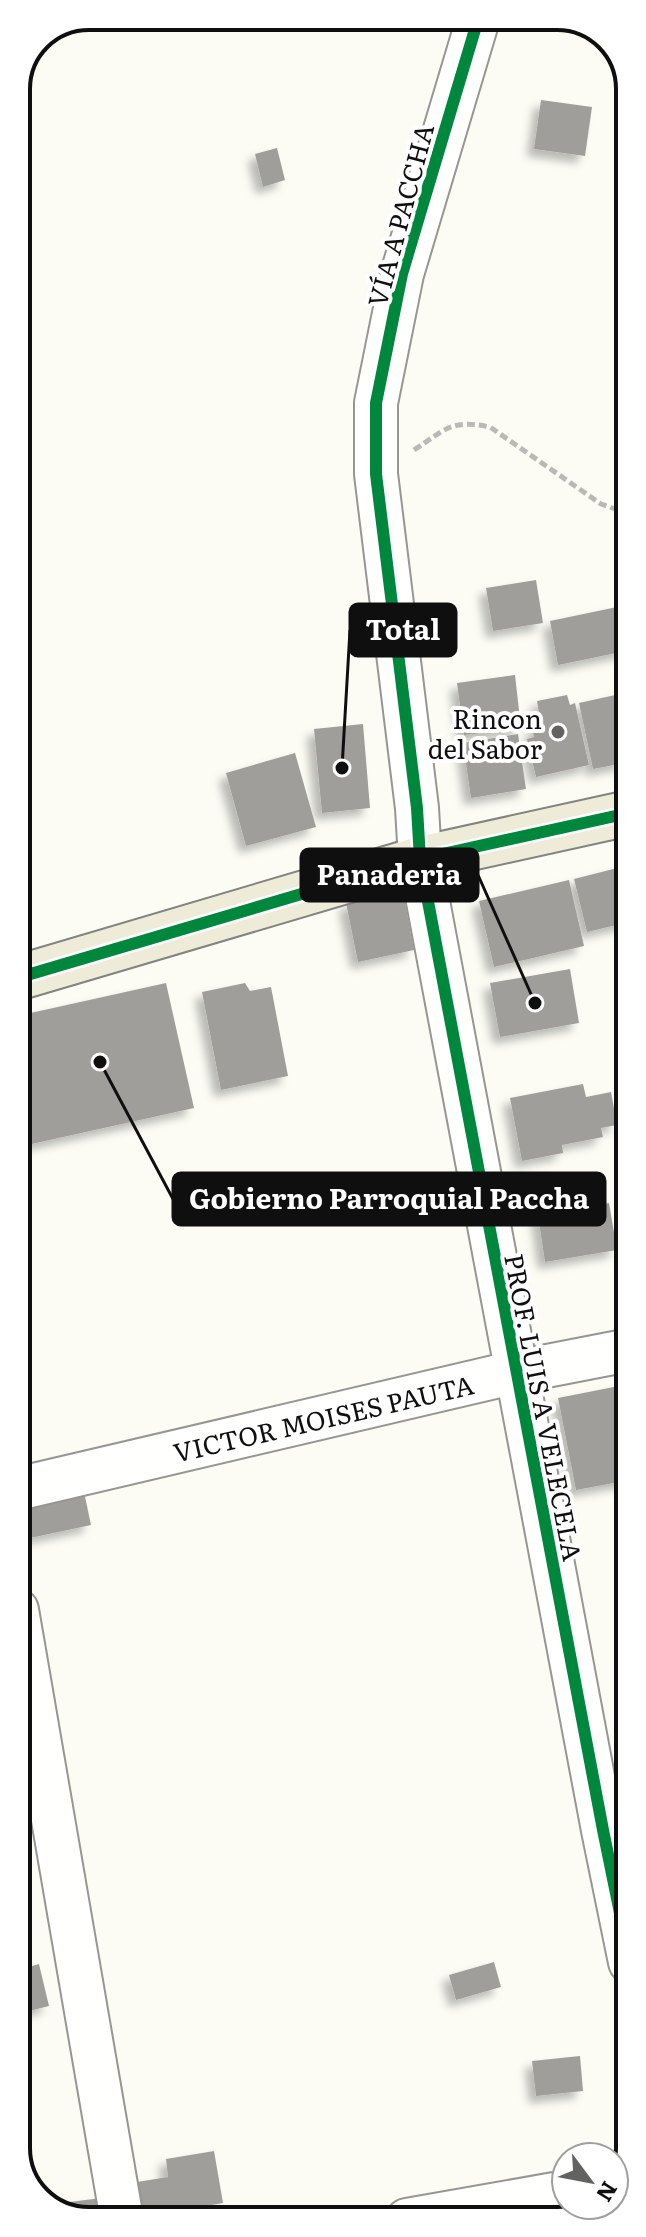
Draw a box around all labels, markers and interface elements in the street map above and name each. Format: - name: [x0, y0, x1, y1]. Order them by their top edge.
- street label: VÍA A PACCHA: [356, 119, 442, 311]
- callout: Total: [350, 604, 456, 656]
- text: Total: [366, 607, 440, 649]
- place label: Rincon del Sabor: [428, 698, 543, 767]
- marker: Rincon del Sabor: [549, 723, 567, 741]
- callout: Panaderia: [301, 849, 478, 901]
- text: Panaderia: [317, 852, 462, 894]
- callout: Gobierno Parroquial Paccha: [173, 1173, 605, 1225]
- text: Gobierno Parroquial Paccha: [189, 1176, 590, 1218]
- street label: PROF. LUIS A VELECELA: [496, 1250, 594, 1564]
- street label: VICTOR MOISES PAUTA: [169, 1363, 477, 1471]
- north arrow: [550, 2141, 630, 2221]
- text: N: [589, 2176, 627, 2209]

